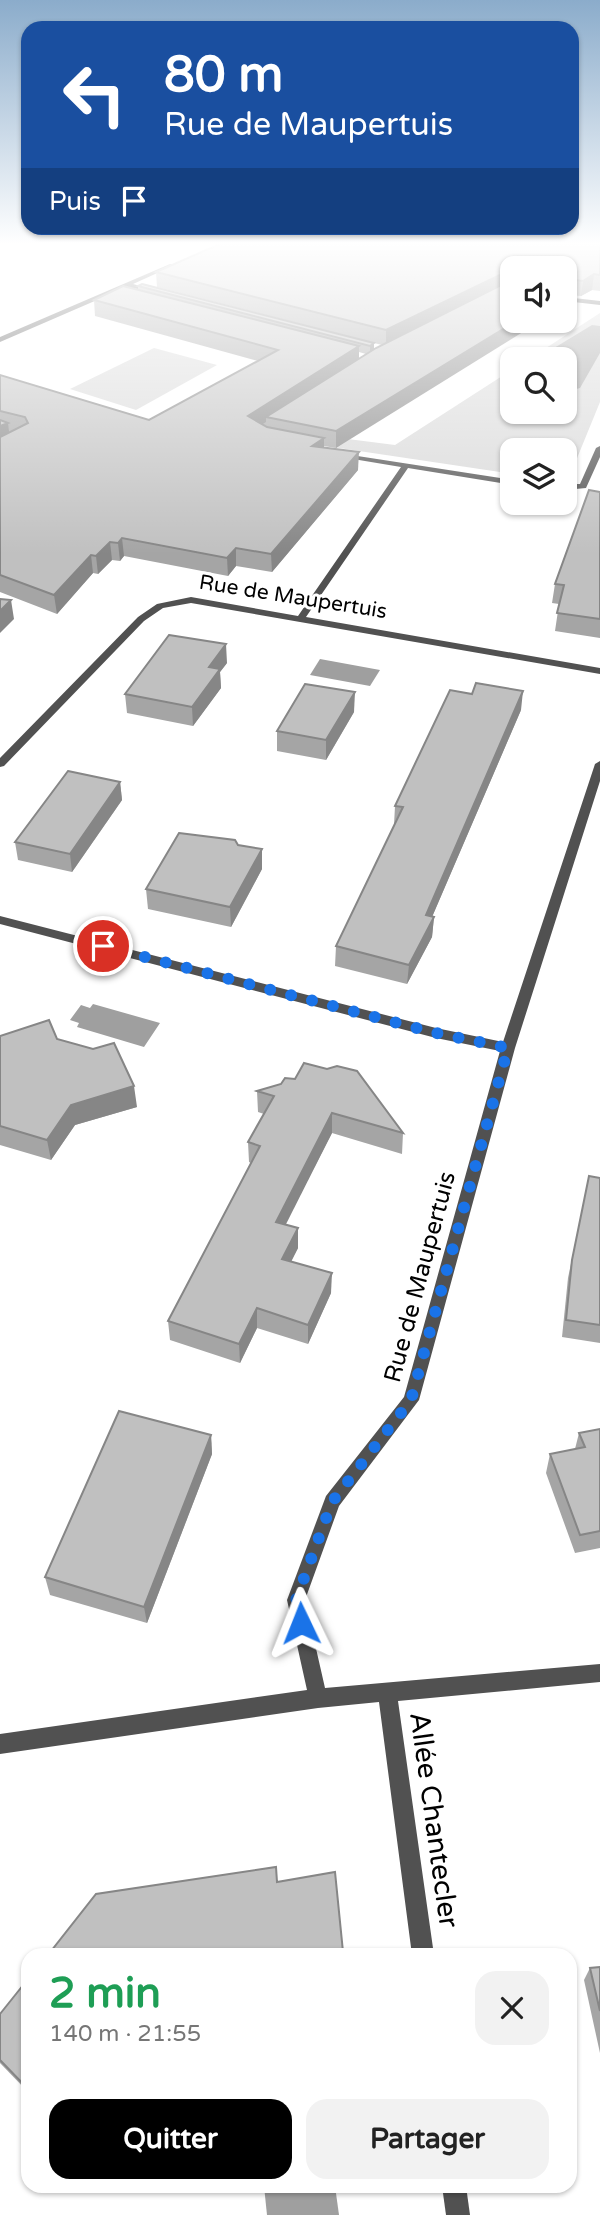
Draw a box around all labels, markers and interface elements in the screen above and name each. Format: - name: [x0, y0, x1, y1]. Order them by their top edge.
- text: 80 m: [164, 46, 283, 105]
- icon: left: [49, 49, 140, 140]
- text: Rue de Maupertuis: [164, 106, 453, 144]
- icon: arrive: [115, 182, 153, 220]
- text: Puis: [49, 186, 101, 217]
- map controls: [500, 256, 577, 515]
- button: sound: [500, 256, 577, 333]
- button: search: [500, 347, 577, 424]
- button: layers: [500, 438, 577, 515]
- street label: Rue de Maupertuis: [197, 570, 389, 624]
- pin: [73, 916, 133, 976]
- icon: arrive: [84, 927, 122, 965]
- street label: Rue de Maupertuis: [378, 1168, 462, 1386]
- position arrow: [264, 1586, 338, 1660]
- street label: Allée Chantecler: [402, 1710, 466, 1930]
- text: 2 min: [49, 1968, 161, 2019]
- button: close: [475, 1971, 549, 2045]
- text: 140 m · 21:55: [49, 2020, 201, 2048]
- button: Quitter: [49, 2099, 292, 2179]
- button: Partager: [306, 2099, 549, 2179]

